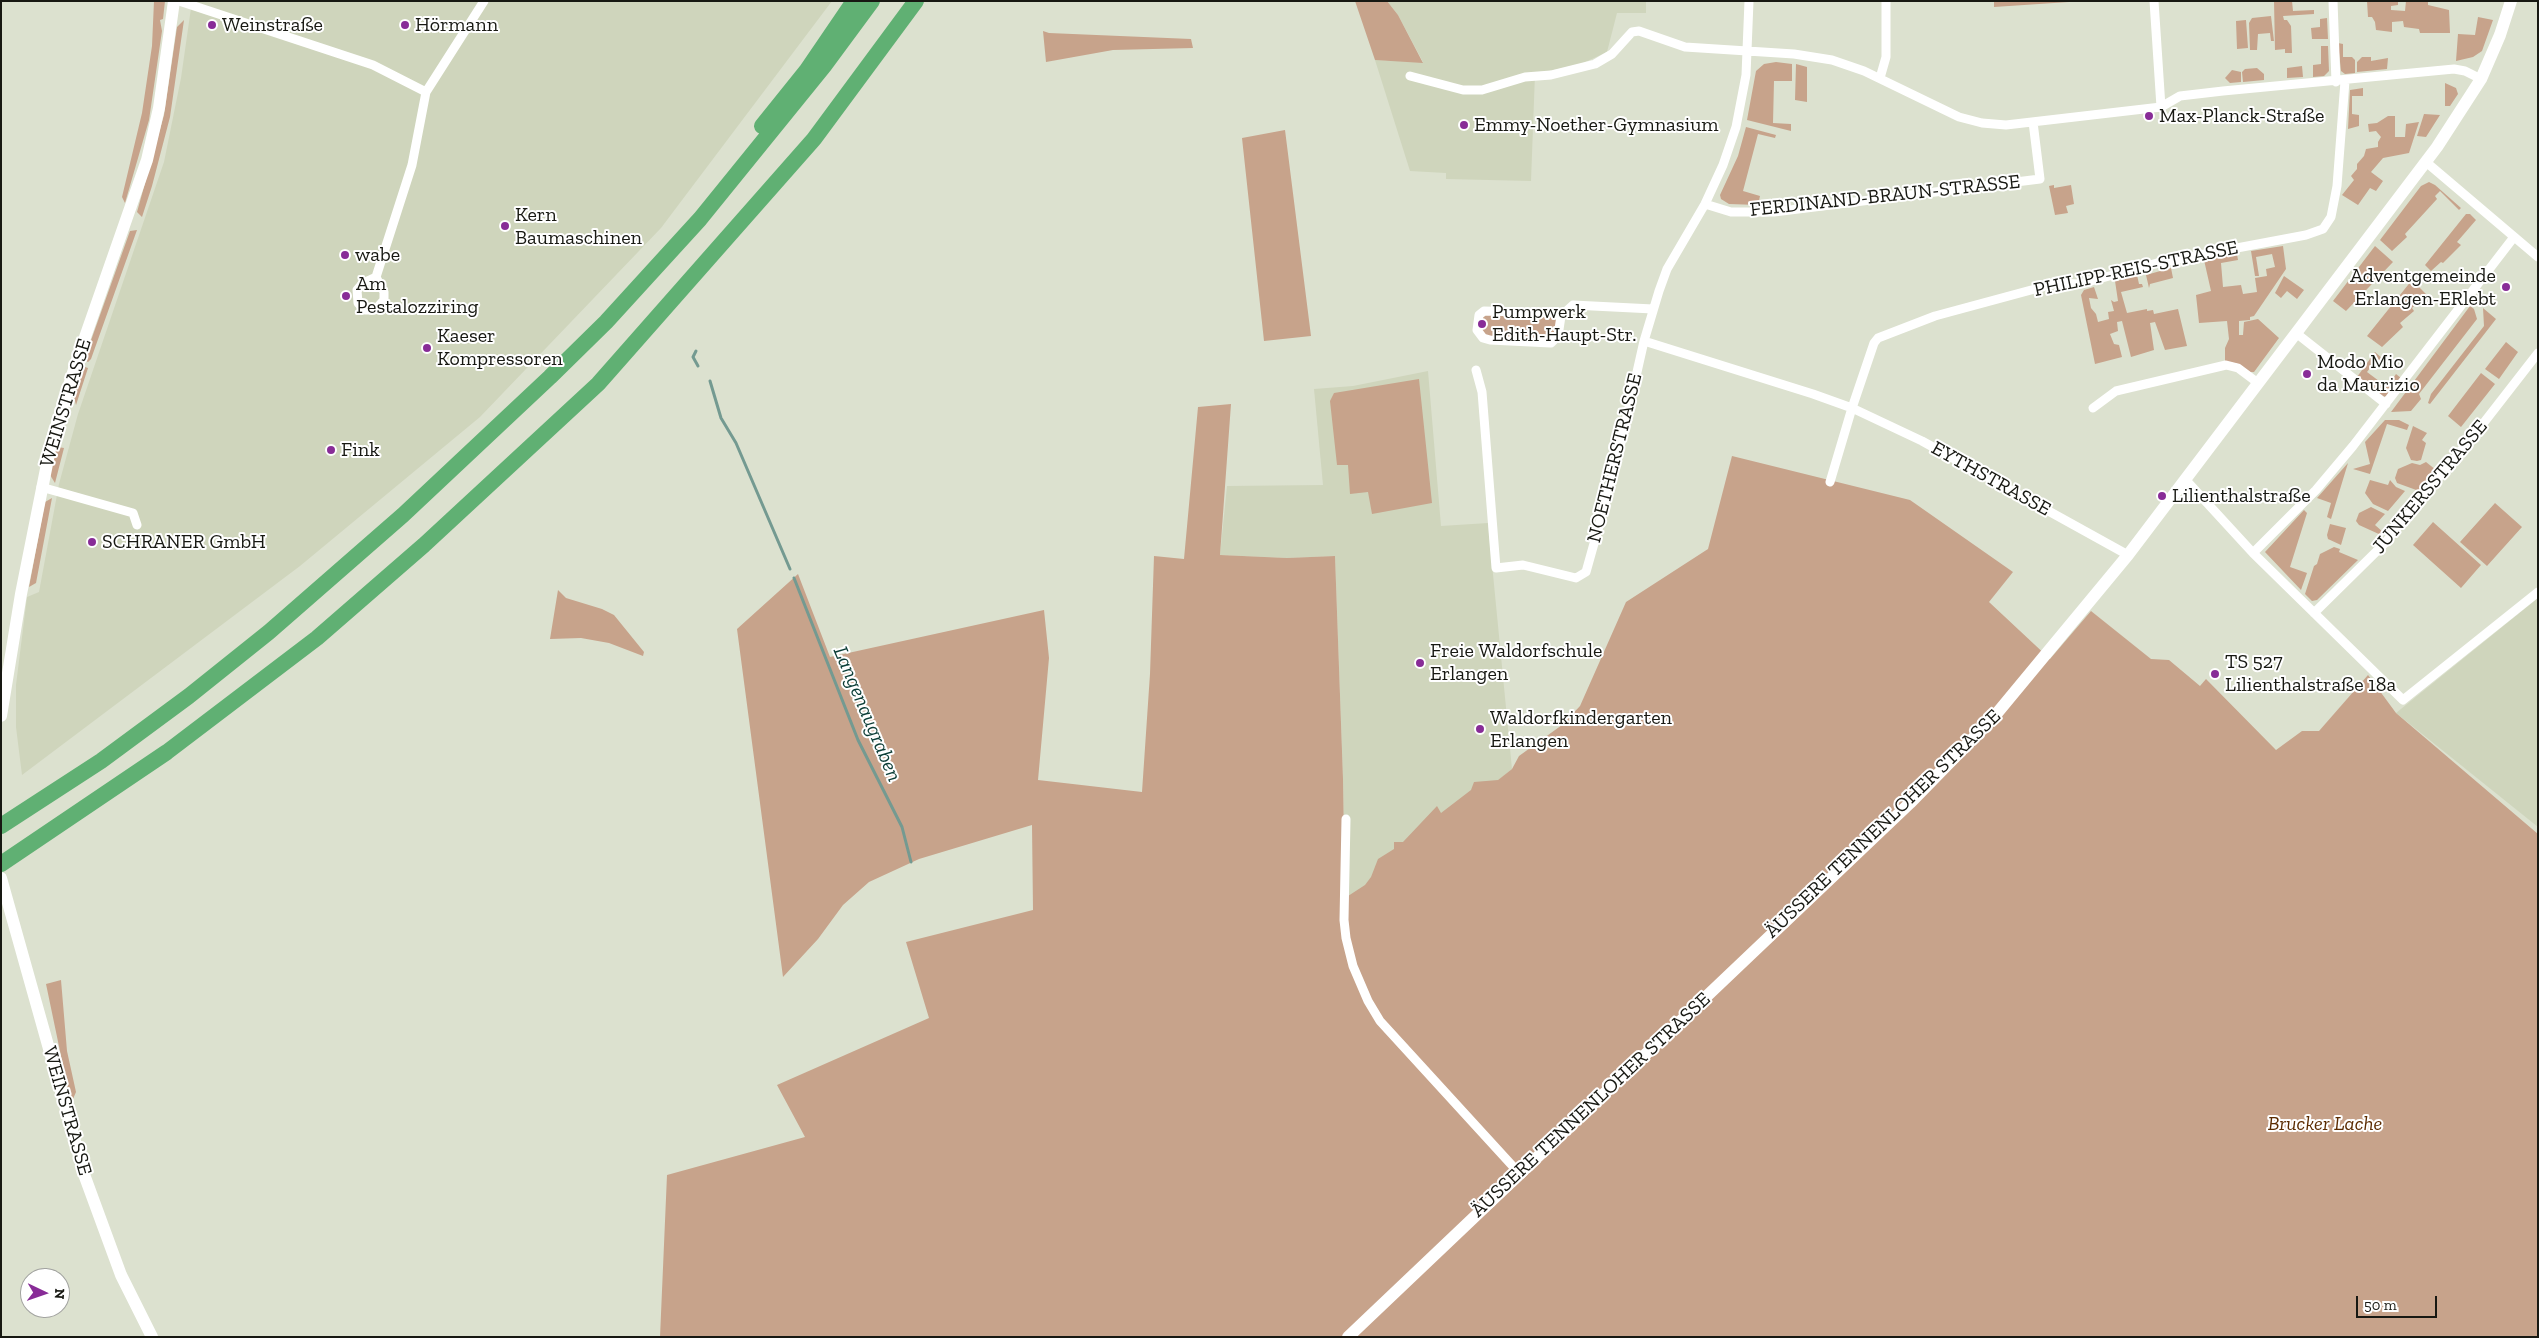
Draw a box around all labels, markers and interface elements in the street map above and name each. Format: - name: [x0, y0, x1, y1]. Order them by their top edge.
- place label: Weinstraße: [222, 13, 323, 37]
- place label: Hörmann: [415, 13, 498, 37]
- marker: Weinstraße: [206, 19, 218, 31]
- marker: Hörmann: [399, 19, 411, 31]
- place label: Max-Planck-Straße: [2159, 104, 2325, 128]
- marker: Max-Planck-Straße: [2143, 110, 2155, 122]
- place label: Emmy-Noether-Gymnasium: [1474, 113, 1719, 137]
- marker: Emmy-Noether-Gymnasium: [1458, 119, 1470, 131]
- street label: FERDINAND-BRAUN-STRASSE: [1749, 170, 2021, 222]
- place label: Kern Baumaschinen: [515, 203, 642, 250]
- marker: Kern Baumaschinen: [499, 220, 511, 232]
- street label: PHILIPP-REIS-STRASSE: [2032, 236, 2240, 302]
- place label: wabe: [355, 243, 400, 267]
- marker: wabe: [339, 249, 351, 261]
- place label: Adventgemeinde Erlangen-ERlebt: [2350, 264, 2496, 311]
- place label: Am Pestalozziring: [356, 272, 478, 319]
- marker: Adventgemeinde Erlangen-ERlebt: [2500, 281, 2512, 293]
- marker: Am Pestalozziring: [340, 290, 352, 302]
- place label: Pumpwerk Edith-Haupt-Str.: [1492, 300, 1636, 347]
- marker: Pumpwerk Edith-Haupt-Str.: [1476, 318, 1488, 330]
- place label: Kaeser Kompressoren: [437, 324, 563, 371]
- street label: WEINSTRASSE: [35, 336, 97, 470]
- marker: Kaeser Kompressoren: [421, 342, 433, 354]
- place label: Modo Mio da Maurizio: [2317, 350, 2420, 397]
- marker: Modo Mio da Maurizio: [2301, 368, 2313, 380]
- street label: NOETHERSTRASSE: [1582, 371, 1648, 545]
- street label: JUNKERSSTRASSE: [2367, 415, 2493, 559]
- street label: EYTHSTRASSE: [1927, 436, 2055, 522]
- place label: Fink: [341, 438, 380, 462]
- marker: Fink: [325, 444, 337, 456]
- place label: Lilienthalstraße: [2172, 484, 2311, 508]
- marker: Lilienthalstraße: [2156, 490, 2168, 502]
- place label: SCHRANER GmbH: [102, 530, 266, 554]
- marker: SCHRANER GmbH: [86, 536, 98, 548]
- place label: Freie Waldorfschule Erlangen: [1430, 639, 1602, 686]
- water label: Langenaugraben: [827, 643, 907, 785]
- place label: TS 527 Lilienthalstraße 18a: [2225, 650, 2396, 697]
- marker: Freie Waldorfschule Erlangen: [1414, 657, 1426, 669]
- marker: TS 527 Lilienthalstraße 18a: [2209, 668, 2221, 680]
- street label: ÄUSSERE TENNENLOHER STRASSE: [1760, 705, 2006, 943]
- place label: Waldorfkindergarten Erlangen: [1490, 706, 1672, 753]
- marker: Waldorfkindergarten Erlangen: [1474, 723, 1486, 735]
- street label: ÄUSSERE TENNENLOHER STRASSE: [1466, 988, 1716, 1222]
- street label: WEINSTRASSE: [37, 1044, 97, 1178]
- park label: Brucker Lache: [2268, 1112, 2382, 1136]
- north arrow: [20, 1268, 70, 1318]
- scale bar: [2359, 1286, 2440, 1318]
- text: N: [51, 1288, 68, 1300]
- text: 50 m: [2364, 1296, 2397, 1314]

